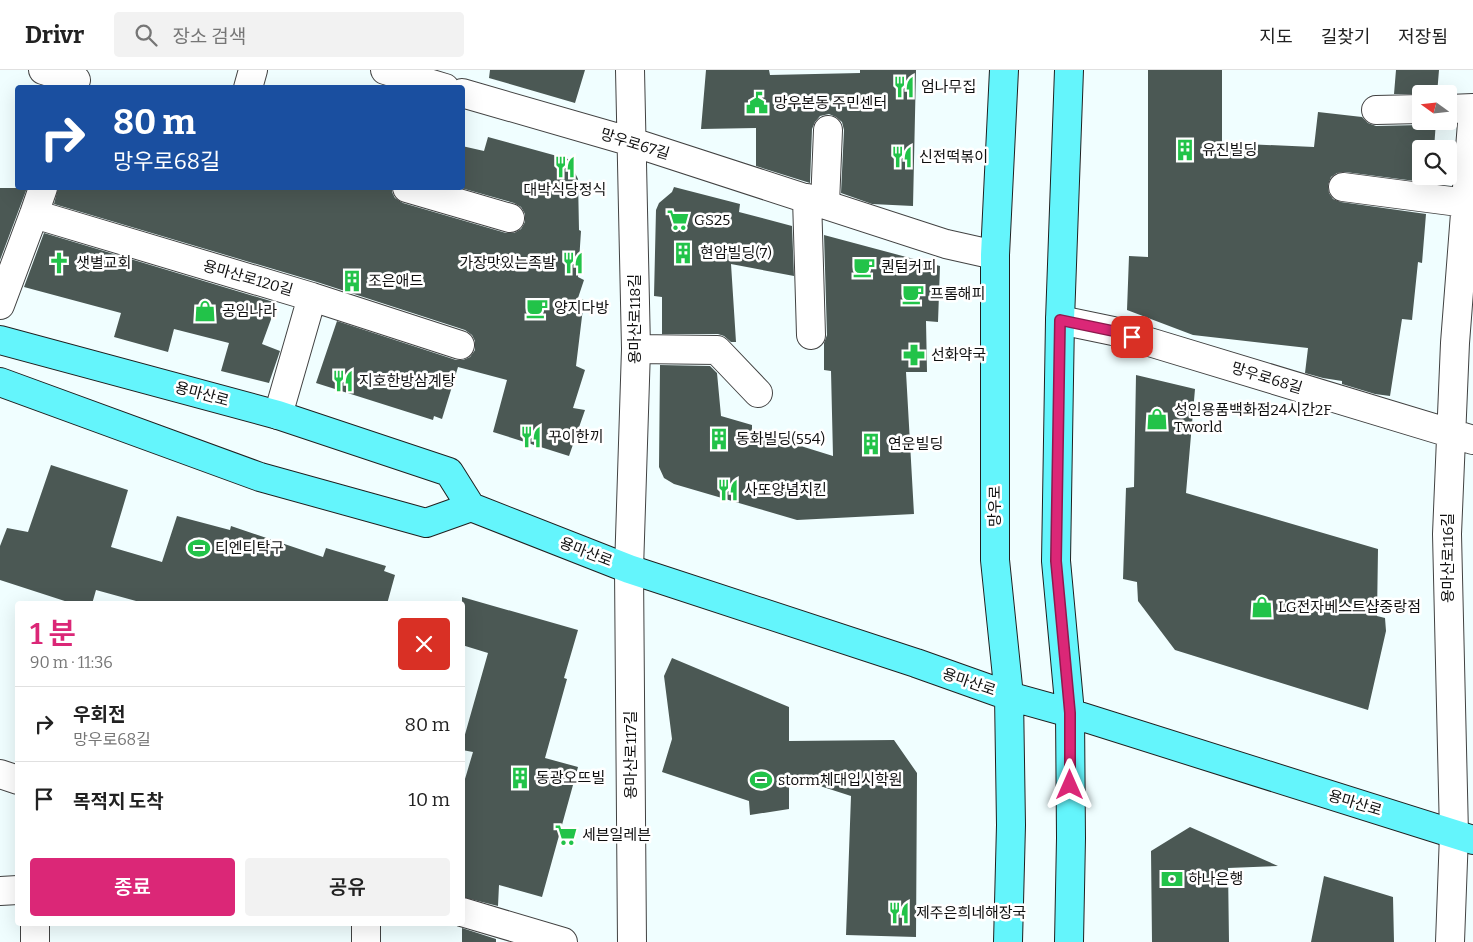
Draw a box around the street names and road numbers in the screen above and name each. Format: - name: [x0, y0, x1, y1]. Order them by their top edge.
- street label: 망우로67길: [598, 125, 672, 163]
- street label: 용마산로120길: [201, 257, 295, 299]
- street label: 용마산로118길: [626, 274, 644, 364]
- street label: 망우로68길: [1229, 359, 1305, 397]
- street label: 용마산로: [173, 378, 231, 410]
- street label: 망우로: [986, 485, 1004, 527]
- street label: 용마산로116길: [1439, 513, 1457, 603]
- street label: 용마산로: [557, 534, 615, 570]
- street label: 용마산로: [940, 665, 998, 699]
- street label: 용마산로117길: [622, 711, 640, 799]
- street label: 용마산로: [1326, 786, 1384, 820]

